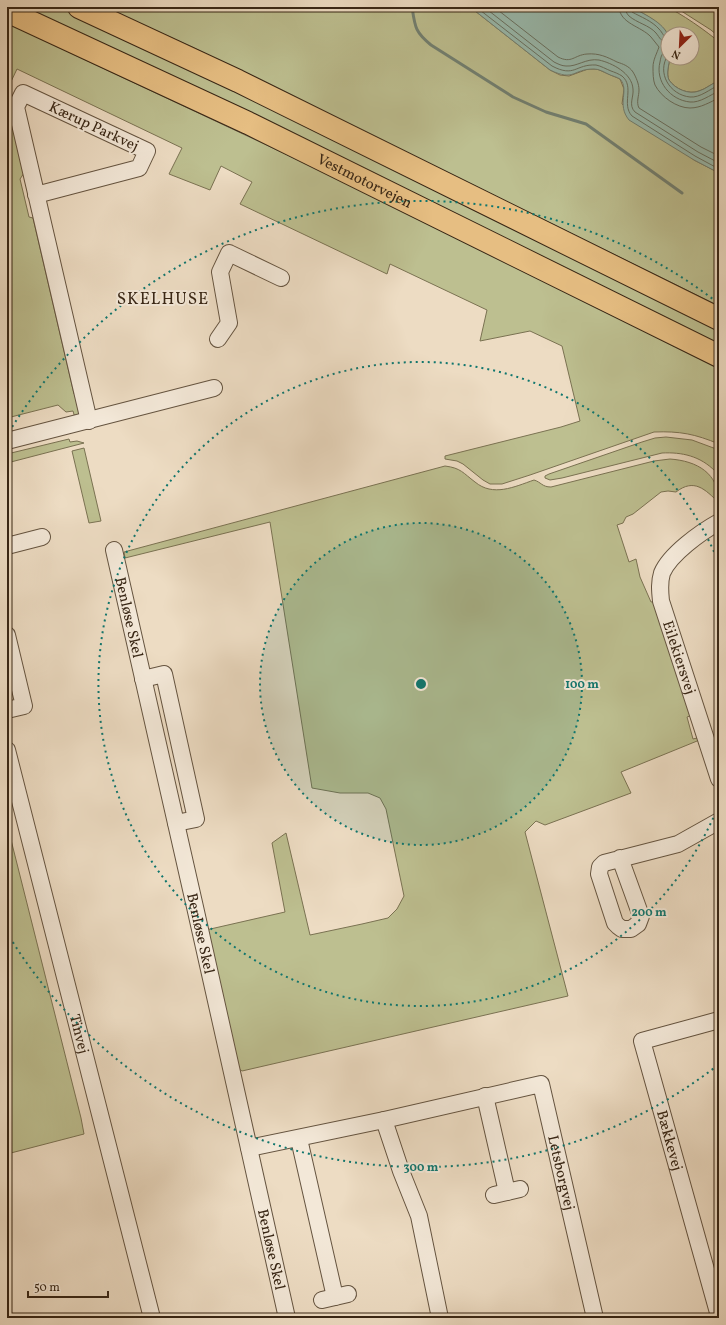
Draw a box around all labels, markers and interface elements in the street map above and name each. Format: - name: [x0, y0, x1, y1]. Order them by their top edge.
- north arrow: [660, 26, 700, 66]
- text: N: [670, 45, 683, 62]
- street label: Kærup Parkvej: [45, 97, 142, 157]
- street label: Vestmotorvejen: [313, 150, 415, 214]
- district label: SKELHUSE: [117, 288, 209, 311]
- street label: Benløse Skel: [108, 575, 147, 660]
- street label: Eilekiersvej: [656, 618, 700, 697]
- centre of rings: [414, 677, 428, 691]
- text: 100 m: [565, 677, 599, 693]
- street label: Benløse Skel: [180, 891, 219, 976]
- text: 200 m: [631, 905, 667, 921]
- street label: Tinvej: [63, 1012, 93, 1056]
- street label: Bækkevej: [650, 1108, 687, 1174]
- street label: Letsborgvej: [541, 1133, 579, 1213]
- text: 300 m: [404, 1160, 439, 1176]
- street label: Benløse Skel: [251, 1207, 289, 1292]
- scale bar: [28, 1273, 108, 1299]
- text: 50 m: [34, 1280, 60, 1296]

